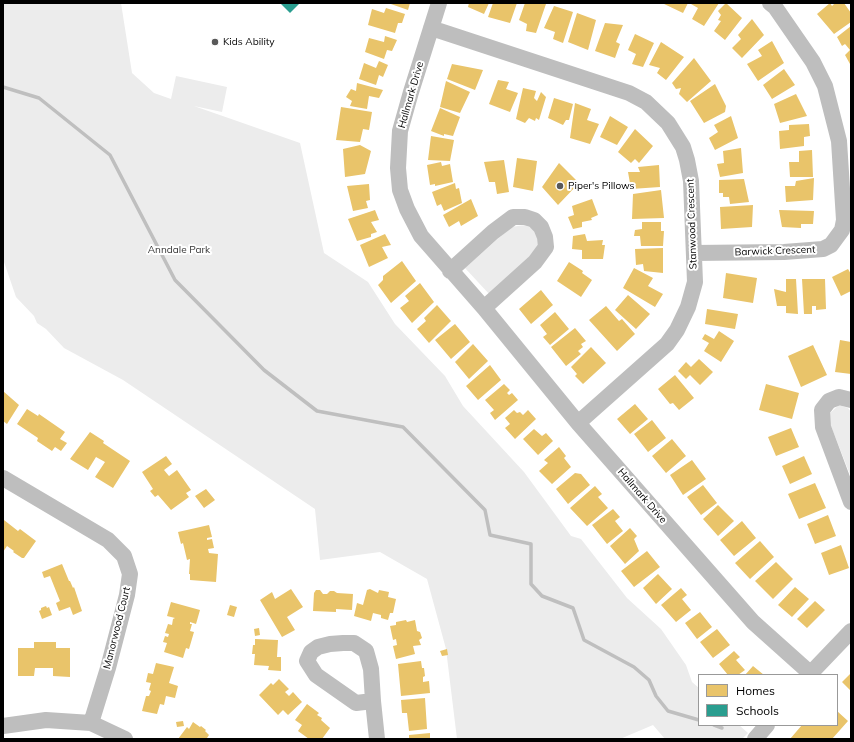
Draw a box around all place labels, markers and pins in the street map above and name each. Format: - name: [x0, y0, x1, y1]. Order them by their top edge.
- place label: Kids Ability: [223, 36, 275, 48]
- marker: Kids Ability: [210, 37, 220, 47]
- place label: Piper's Pillows: [568, 180, 635, 192]
- marker: Piper's Pillows: [555, 181, 565, 191]

